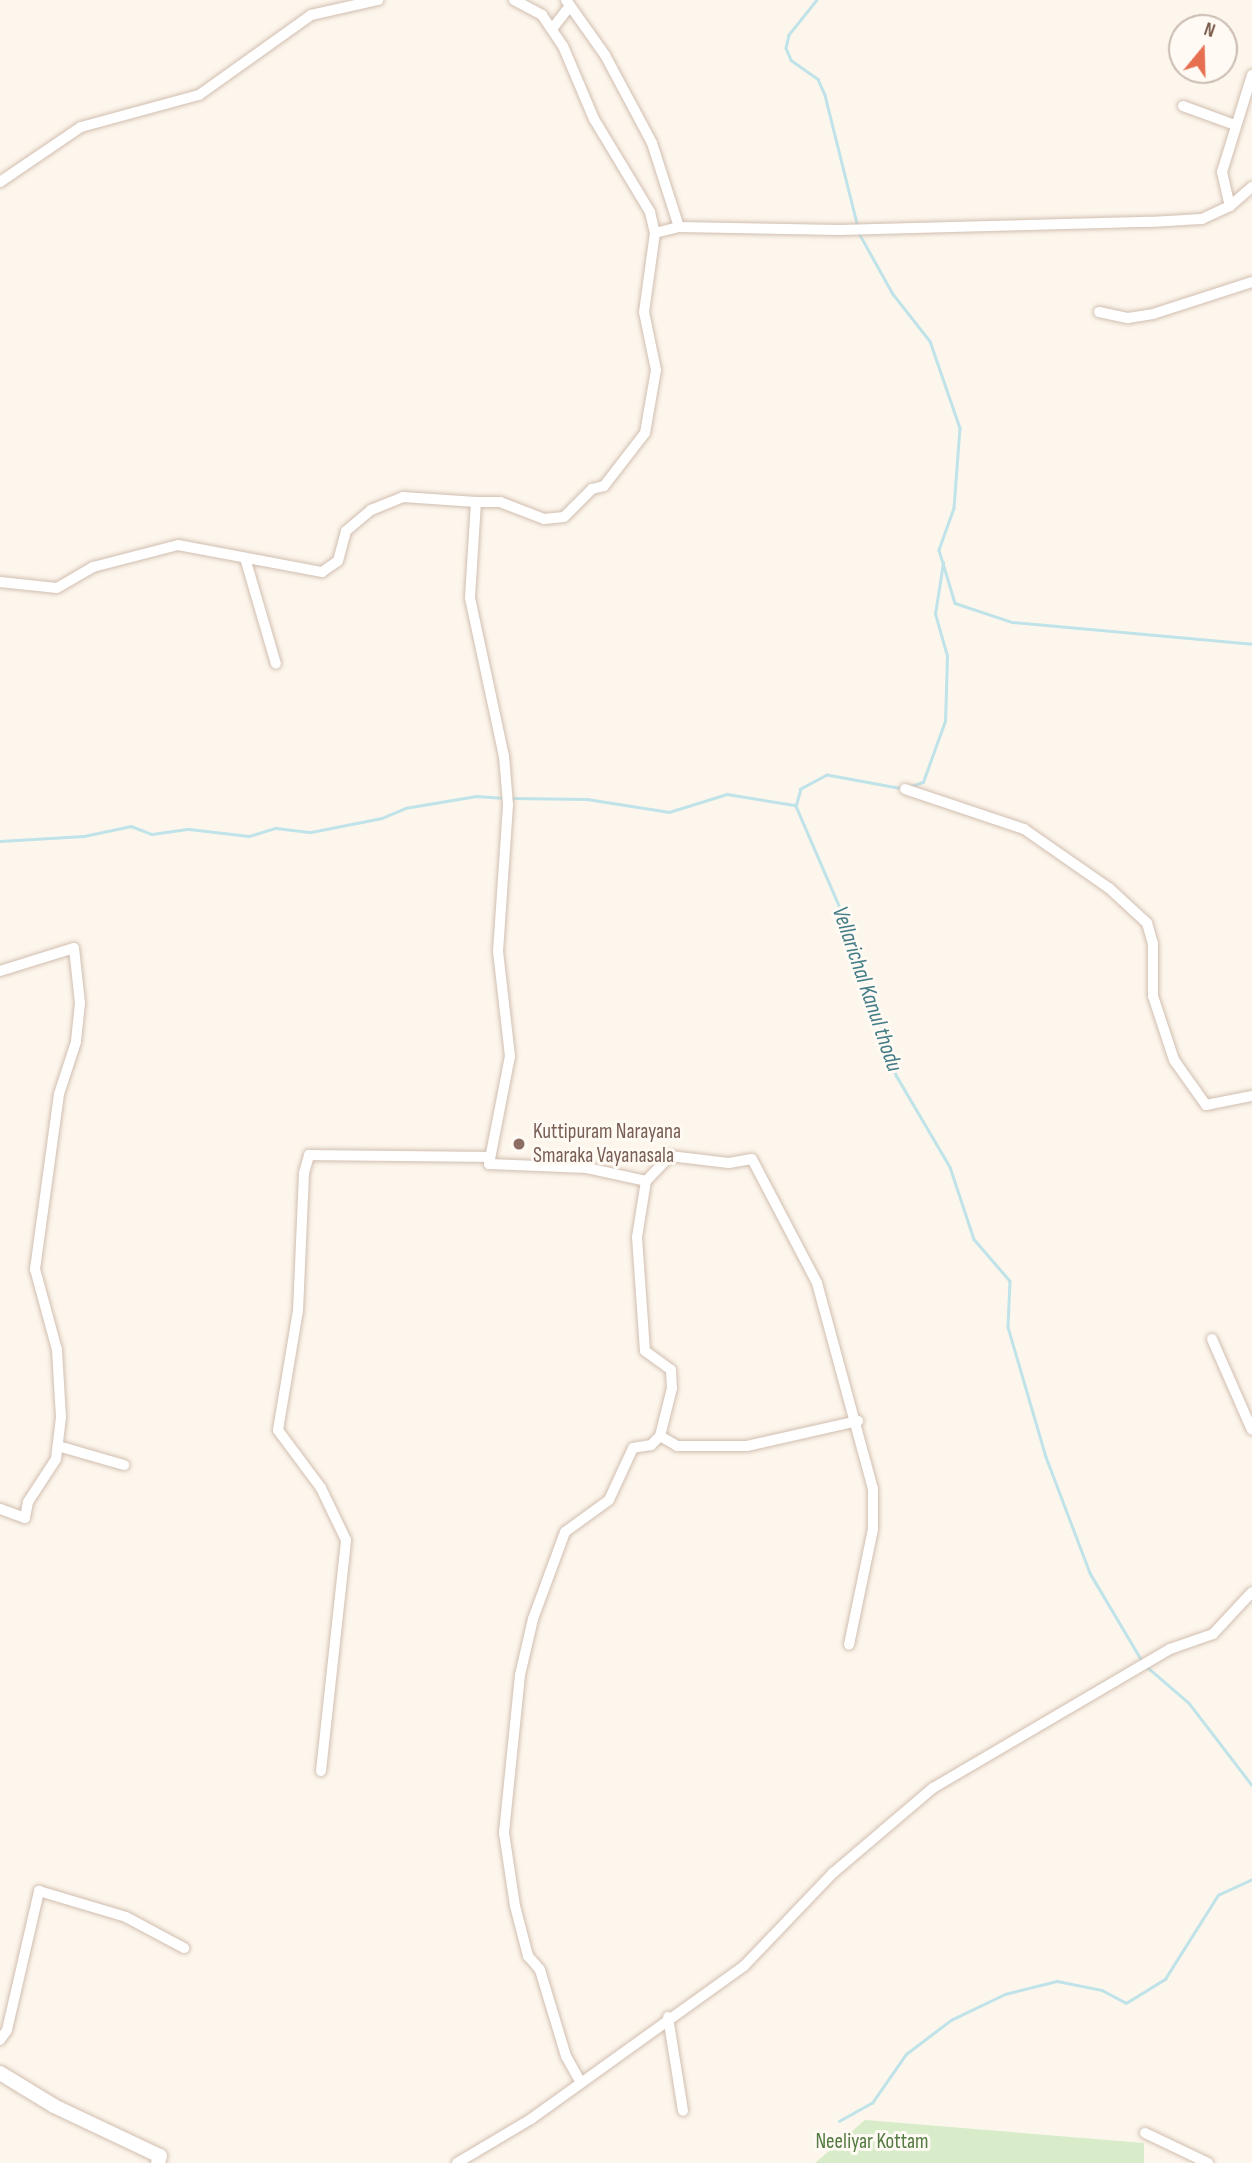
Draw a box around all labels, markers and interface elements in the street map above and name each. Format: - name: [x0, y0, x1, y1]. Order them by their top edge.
- north arrow: [1168, 14, 1238, 84]
- text: N: [1201, 18, 1218, 43]
- water label: Vellarichal Kanul thodu: [826, 903, 908, 1075]
- place label: Kuttipuram Narayana Smaraka Vayanasala: [533, 1119, 681, 1169]
- marker: Kuttipuram Narayana Smaraka Vayanasala: [511, 1136, 527, 1152]
- park label: Neeliyar Kottam: [815, 2129, 929, 2155]

